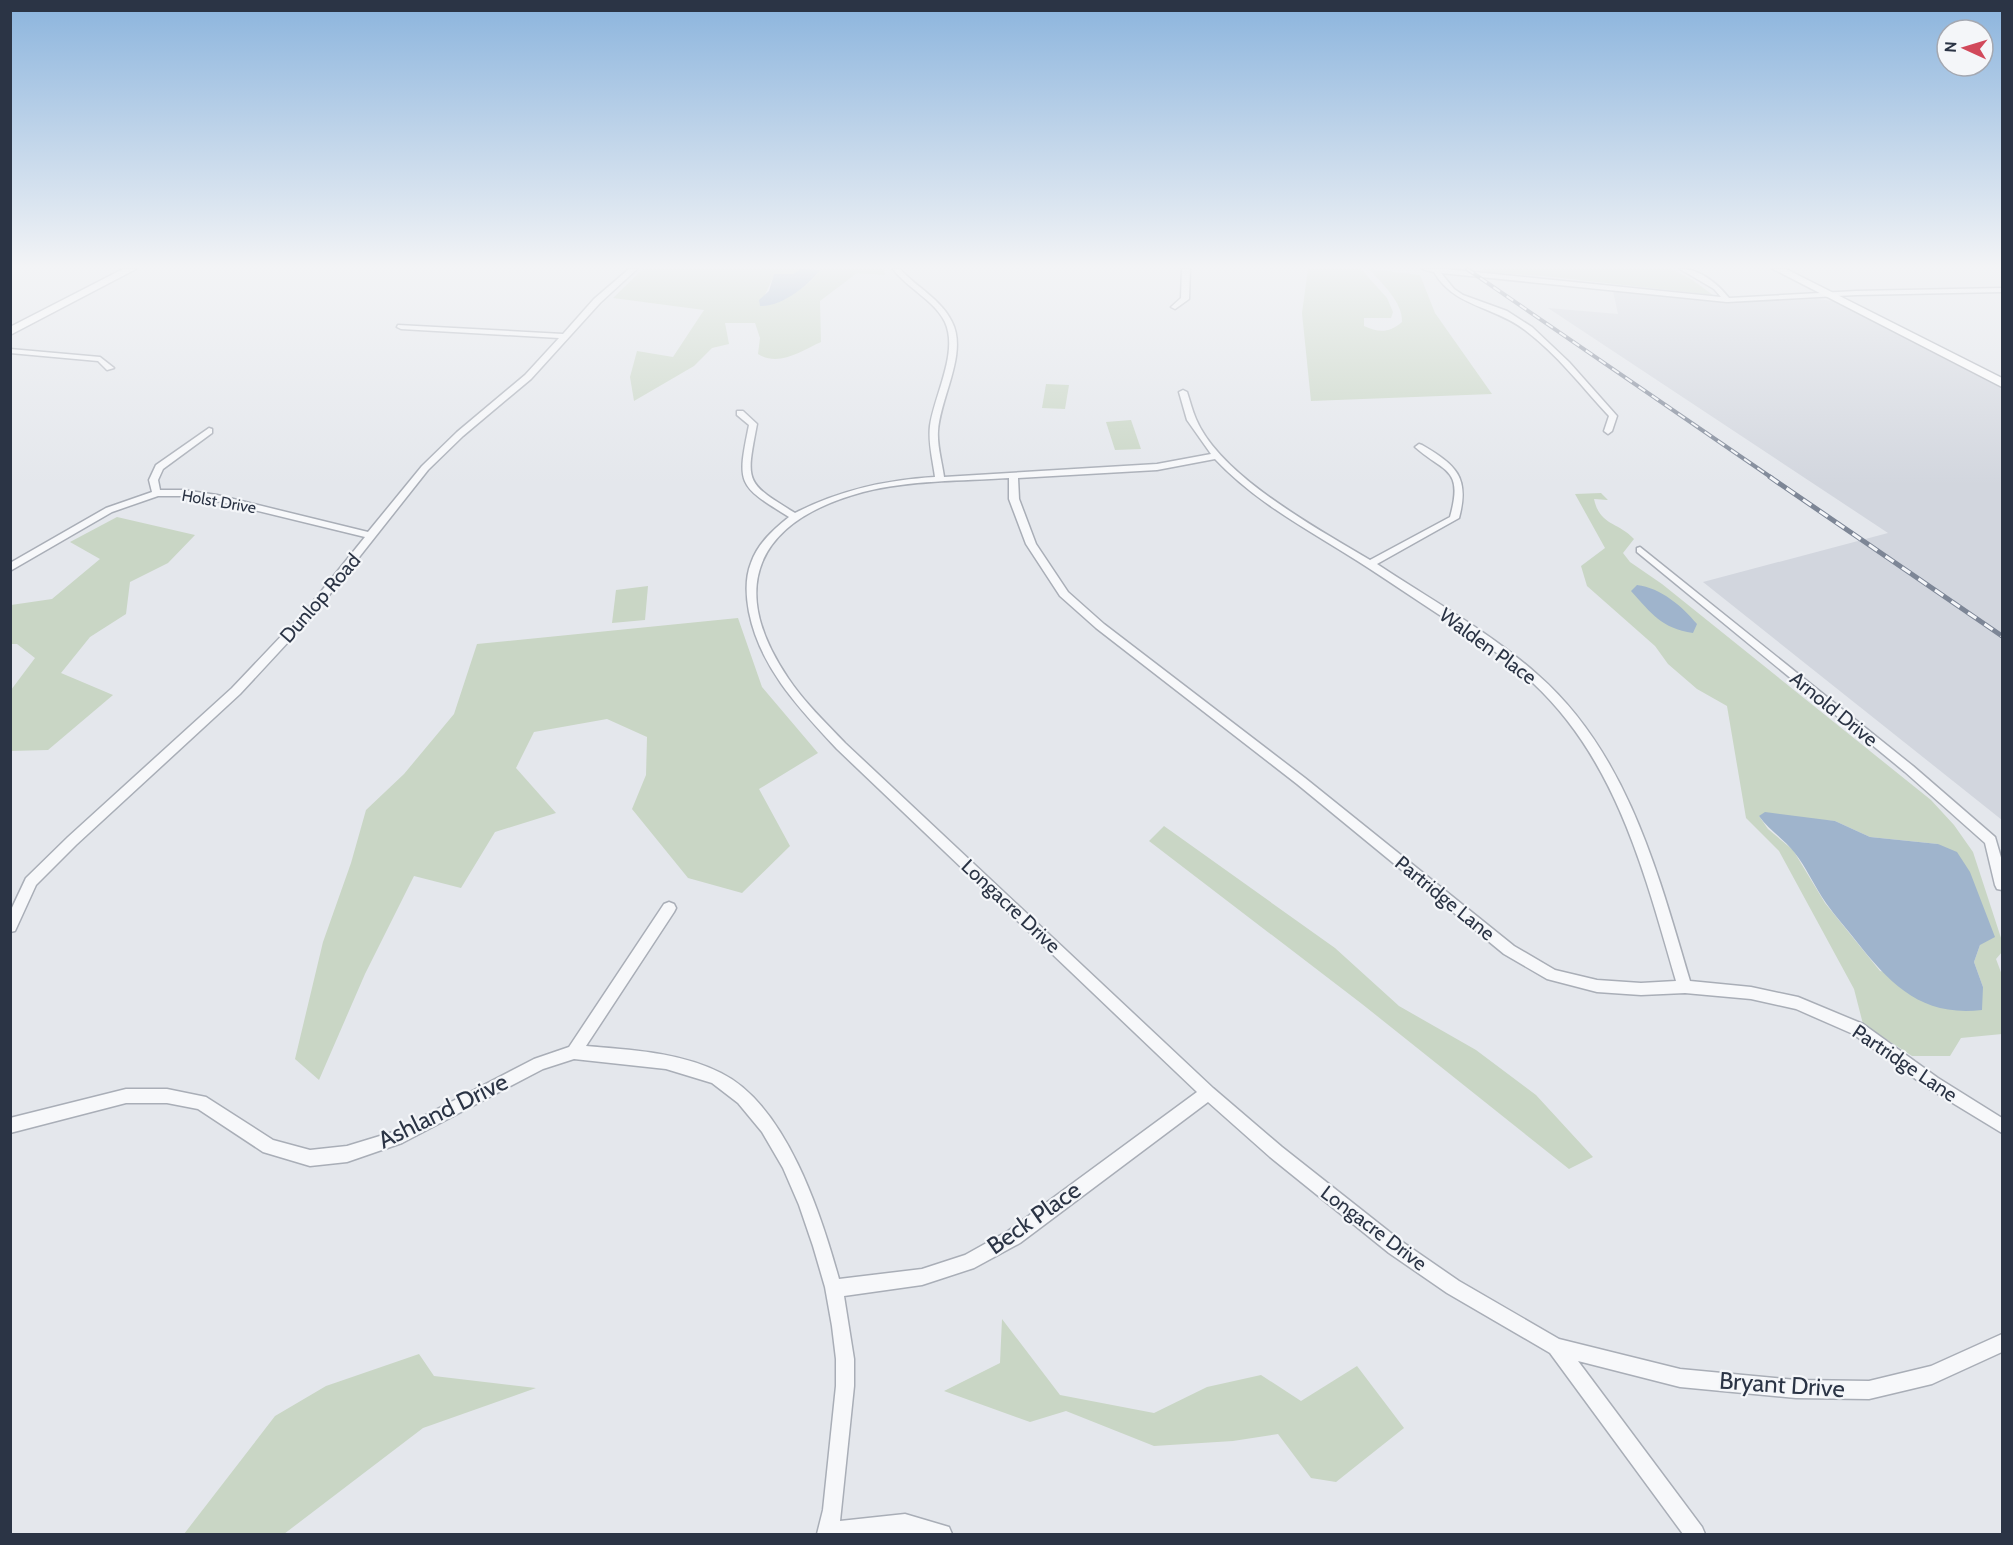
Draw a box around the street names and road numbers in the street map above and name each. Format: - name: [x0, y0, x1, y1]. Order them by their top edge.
- street label: Holst Drive: [180, 486, 258, 517]
- street label: Dunlop Road: [275, 548, 365, 648]
- street label: Walden Place: [1435, 603, 1541, 689]
- street label: Arnold Drive: [1785, 666, 1883, 752]
- street label: Partridge Lane: [1390, 851, 1500, 945]
- street label: Longacre Drive: [957, 854, 1065, 958]
- street label: Partridge Lane: [1848, 1019, 1962, 1107]
- street label: Ashland Drive: [373, 1067, 512, 1154]
- street label: Beck Place: [981, 1175, 1086, 1260]
- street label: Longacre Drive: [1316, 1180, 1432, 1276]
- street label: Bryant Drive: [1718, 1366, 1846, 1403]

